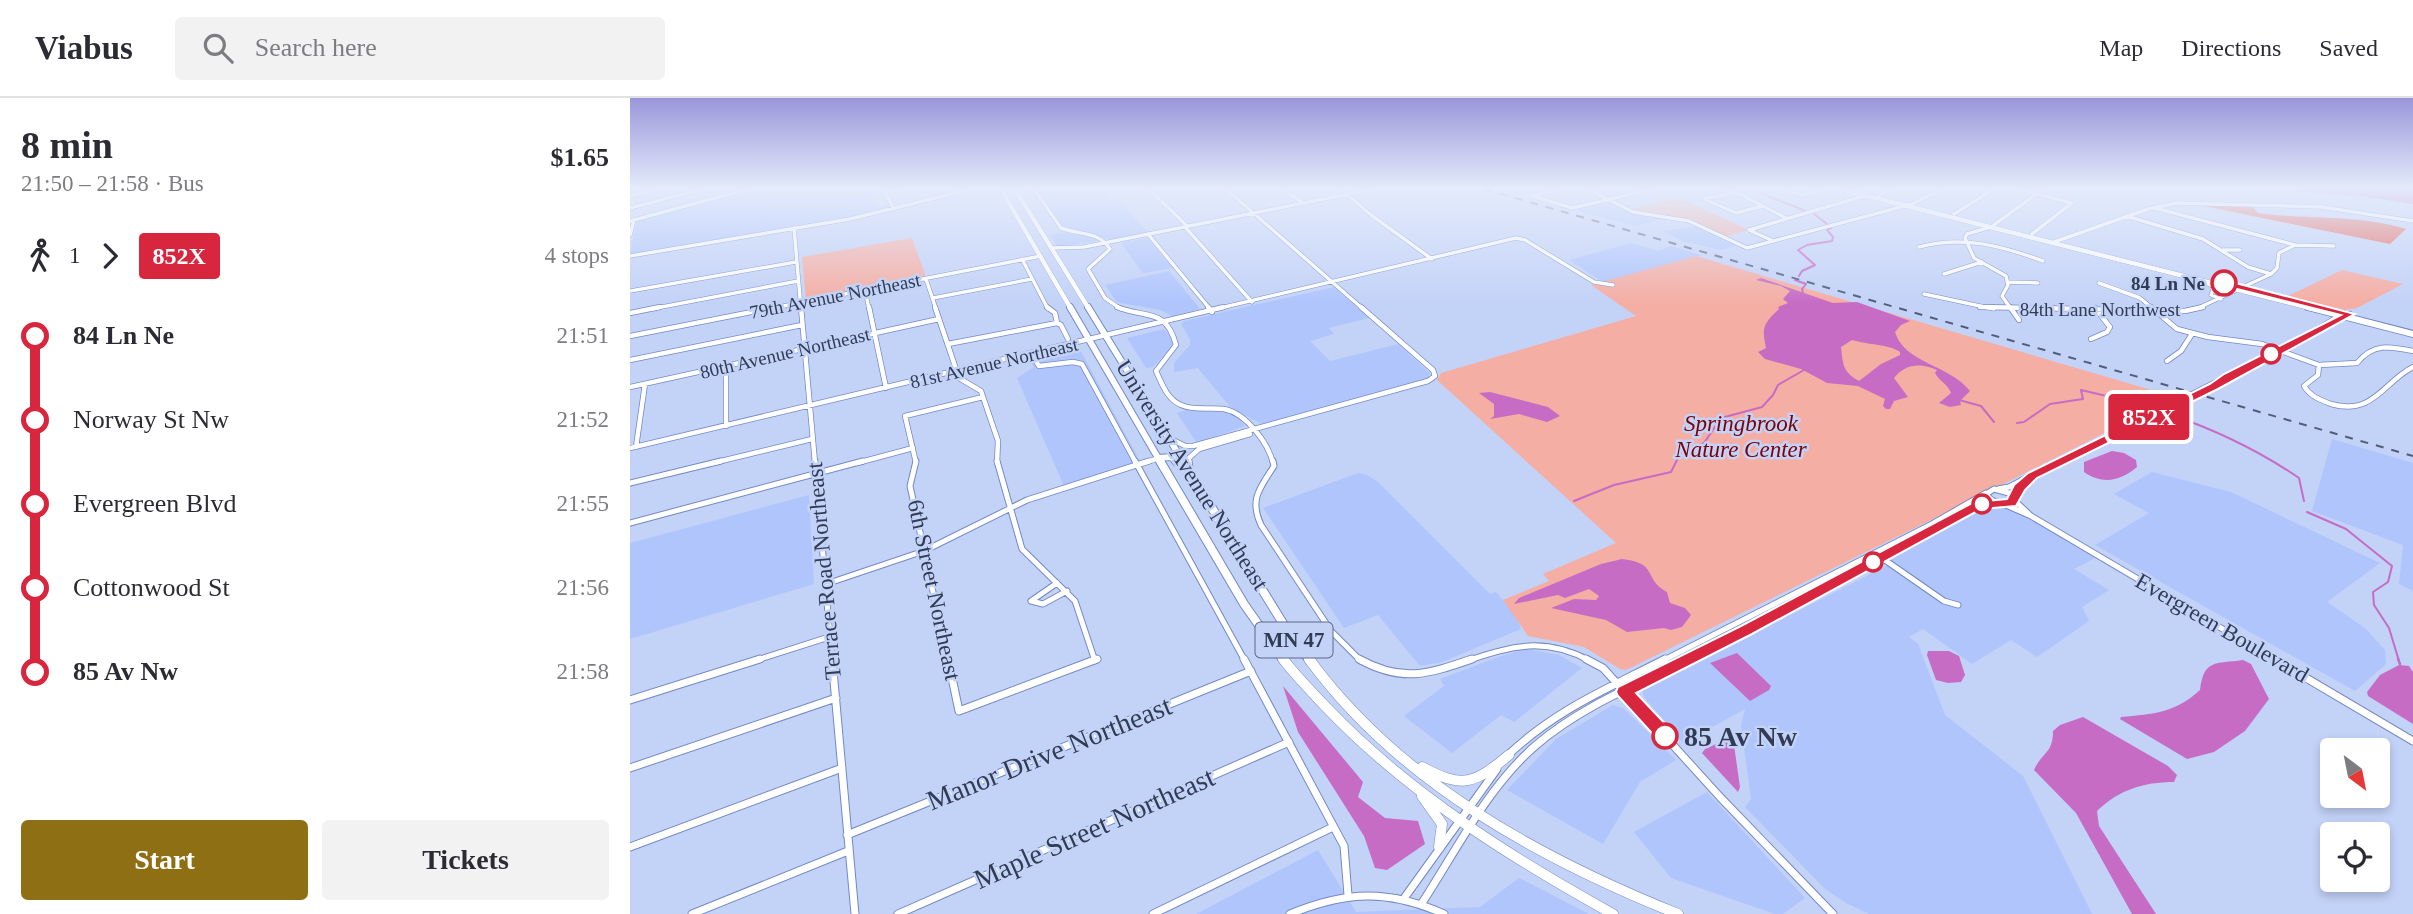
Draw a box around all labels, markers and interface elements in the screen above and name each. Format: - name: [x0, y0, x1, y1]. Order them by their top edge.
- search box: [175, 17, 665, 80]
- icon: search: [199, 29, 237, 67]
- text: Viabus: [35, 30, 133, 66]
- text: Search here: [255, 33, 377, 62]
- text: Map: [2099, 35, 2143, 61]
- text: Directions: [2181, 35, 2281, 61]
- text: Saved: [2319, 35, 2378, 61]
- text: 8 min: [21, 124, 113, 166]
- text: $1.65: [551, 143, 609, 172]
- text: 21:50 – 21:58 · Bus: [21, 171, 204, 196]
- icon: walk: [21, 237, 59, 275]
- icon: forward: [91, 237, 129, 275]
- text: 1: [69, 243, 81, 268]
- text: 852X: [153, 243, 206, 269]
- text: 4 stops: [544, 243, 609, 268]
- street label: 79th Avenue Northeast: [748, 269, 923, 323]
- marker: 84 Ln Ne: [2211, 270, 2237, 296]
- place label: 84 Ln Ne: [2131, 273, 2205, 294]
- street label: 84th Lane Northwest: [2020, 299, 2181, 320]
- text: 84 Ln Ne: [73, 321, 174, 350]
- text: 21:51: [557, 323, 609, 348]
- street label: 80th Avenue Northeast: [698, 323, 873, 383]
- street label: 81st Avenue Northeast: [908, 333, 1081, 393]
- unlabelled marker: [2261, 344, 2281, 364]
- street label: University Avenue Northeast: [1111, 355, 1274, 595]
- line badge: 852X: [2100, 394, 2198, 440]
- text: 852X: [2122, 404, 2176, 430]
- text: Norway St Nw: [73, 405, 229, 434]
- text: 21:52: [557, 407, 609, 432]
- park label: Springbrook Nature Center: [1674, 411, 1808, 462]
- street label: Terrace Road Northeast: [802, 461, 846, 681]
- text: Evergreen Blvd: [73, 489, 236, 518]
- text: 21:55: [557, 491, 609, 516]
- unlabelled marker: [1972, 494, 1992, 514]
- street label: 6th Street Northeast: [903, 497, 965, 683]
- unlabelled marker: [1863, 552, 1883, 572]
- street label: Evergreen Boulevard: [2131, 568, 2313, 688]
- text: Cottonwood St: [73, 573, 230, 602]
- text: 21:56: [557, 575, 609, 600]
- road number: MN 47: [1256, 622, 1332, 658]
- text: 85 Av Nw: [73, 657, 178, 686]
- text: 21:58: [557, 659, 609, 684]
- street label: Manor Drive Northeast: [922, 690, 1176, 816]
- place label: 85 Av Nw: [1684, 721, 1798, 752]
- marker: 85 Av Nw: [1652, 723, 1678, 749]
- north arrow: [2320, 738, 2390, 808]
- map controls: [2320, 738, 2390, 892]
- street label: Maple Street Northeast: [969, 761, 1219, 895]
- button: Start: [21, 820, 308, 900]
- button: Tickets: [322, 820, 609, 900]
- button: locate: [2320, 822, 2390, 892]

